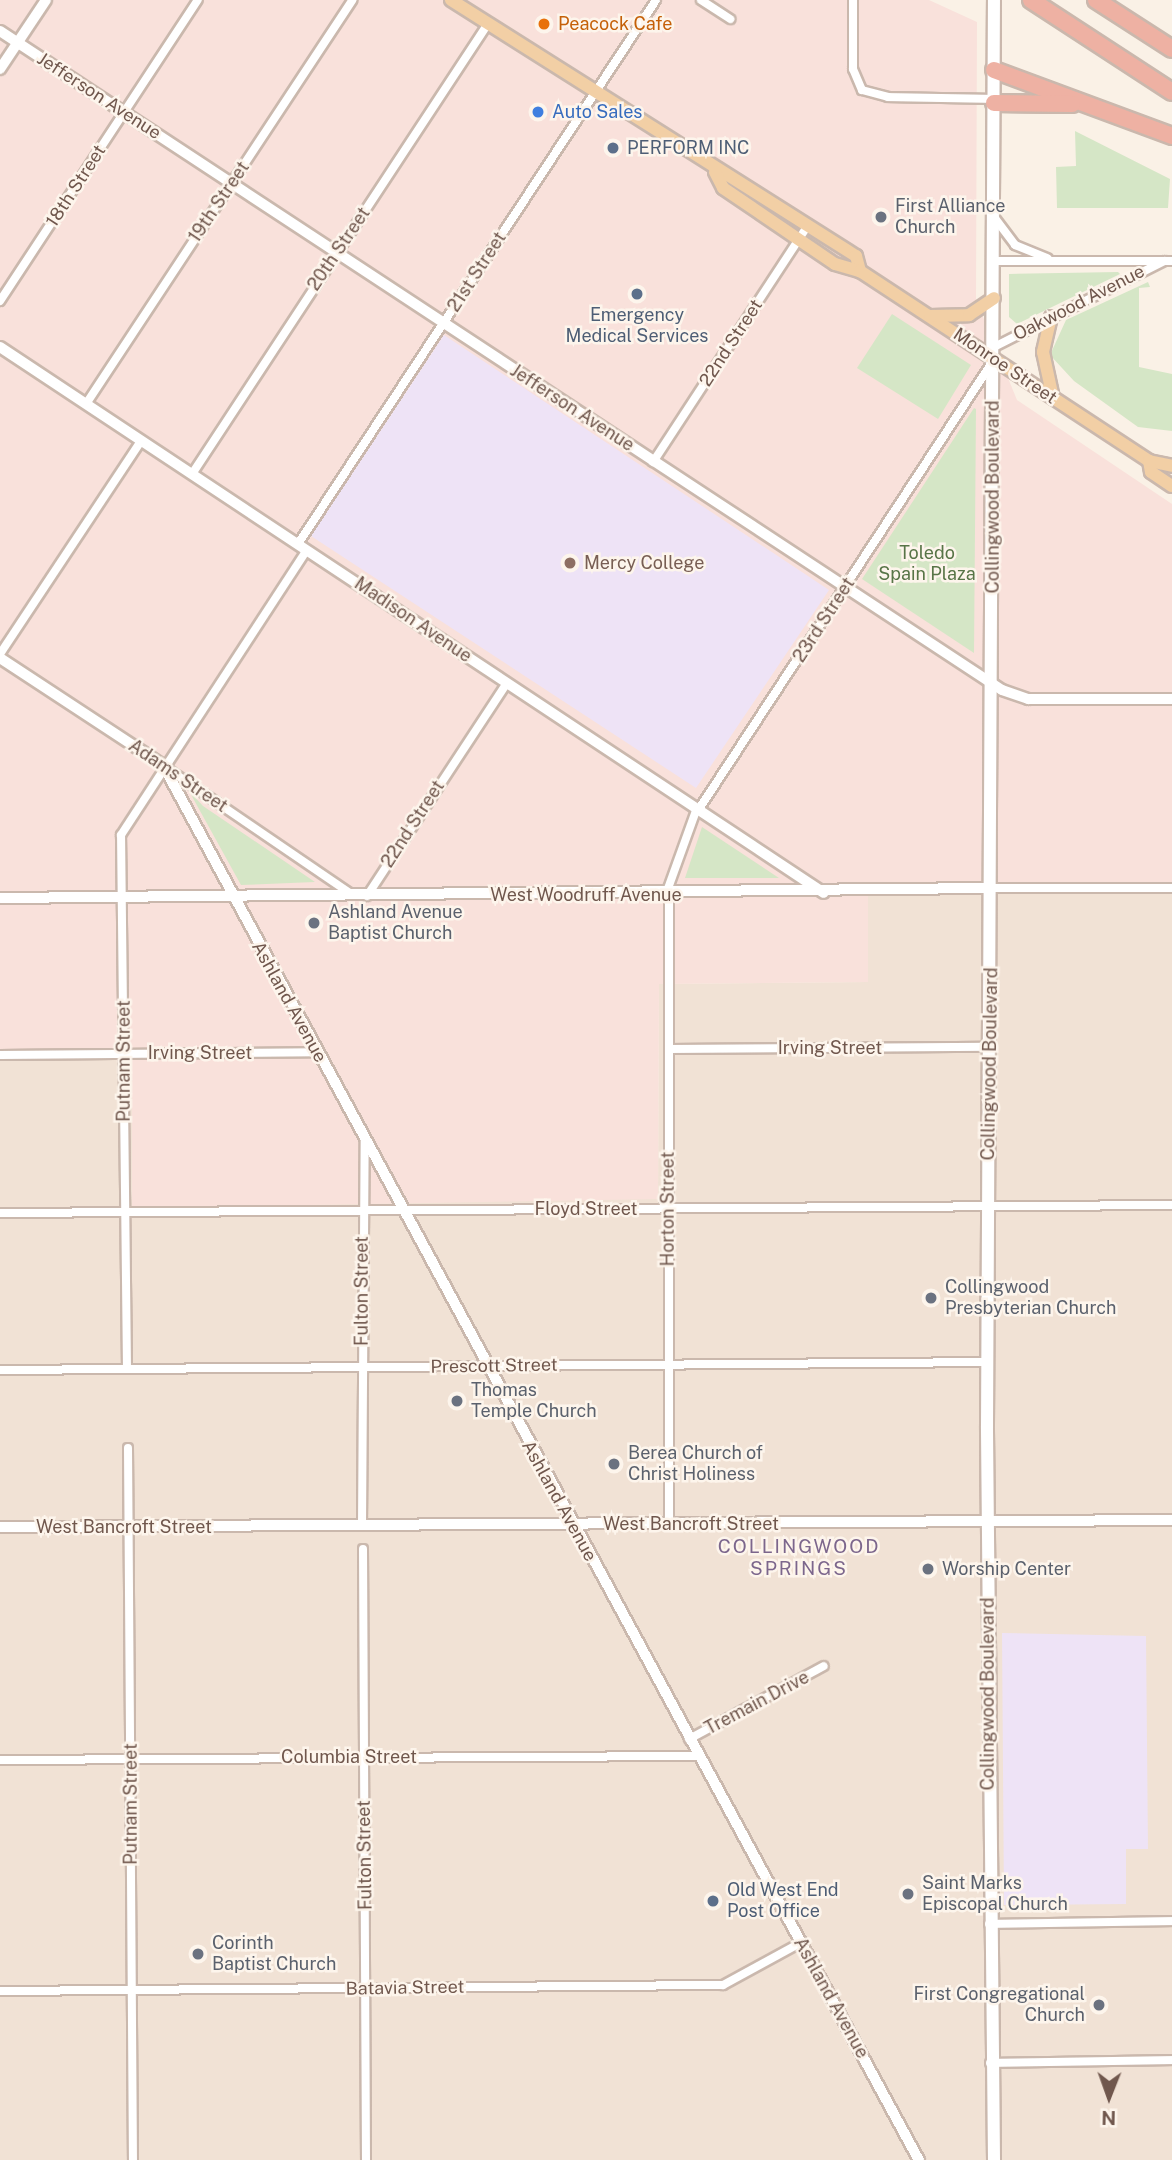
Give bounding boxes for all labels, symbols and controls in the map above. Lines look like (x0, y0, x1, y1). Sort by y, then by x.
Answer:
place label: Peacock Cafe (558, 13, 673, 35)
marker: Peacock Cafe (536, 16, 552, 32)
street label: Jefferson Avenue (33, 48, 165, 144)
place label: Auto Sales (552, 101, 643, 123)
marker: Auto Sales (530, 104, 546, 120)
place label: PERFORM INC (627, 137, 749, 159)
marker: PERFORM INC (605, 140, 621, 156)
street label: 18th Street (42, 141, 110, 231)
street label: 19th Street (184, 157, 254, 247)
place label: First Alliance Church (895, 196, 1006, 238)
street label: 20th Street (303, 203, 375, 295)
marker: First Alliance Church (873, 209, 889, 225)
street label: 21st Street (443, 228, 511, 316)
street label: Oakwood Avenue (1010, 261, 1148, 345)
marker: Emergency Medical Services (629, 286, 645, 302)
street label: 22nd Street (695, 295, 767, 391)
place label: Emergency Medical Services (566, 305, 708, 348)
street label: Monroe Street (949, 323, 1061, 409)
street label: Jefferson Avenue (506, 360, 638, 456)
street label: Collingwood Boulevard (982, 401, 1004, 593)
park label: Toledo Spain Plaza (878, 543, 976, 586)
place label: Mercy College (584, 552, 705, 574)
marker: Mercy College (562, 555, 578, 571)
street label: Madison Avenue (350, 573, 476, 667)
street label: 23rd Street (789, 574, 859, 666)
street label: Adams Street (124, 735, 232, 817)
street label: 22nd Street (377, 776, 449, 872)
street label: West Woodruff Avenue (490, 884, 682, 906)
place label: Ashland Avenue Baptist Church (328, 902, 463, 944)
marker: Ashland Avenue Baptist Church (306, 915, 322, 931)
street label: Ashland Avenue (247, 938, 331, 1066)
street label: Collingwood Boulevard (978, 967, 1002, 1161)
street label: Putnam Street (113, 1000, 135, 1122)
street label: Irving Street (778, 1037, 882, 1059)
street label: Irving Street (148, 1042, 252, 1064)
street label: Horton Street (657, 1152, 679, 1266)
street label: Floyd Street (535, 1198, 637, 1220)
street label: Fulton Street (351, 1236, 373, 1346)
place label: Collingwood Presbyterian Church (945, 1277, 1116, 1320)
marker: Collingwood Presbyterian Church (923, 1290, 939, 1306)
street label: Prescott Street (430, 1354, 558, 1378)
place label: Thomas Temple Church (471, 1380, 597, 1422)
marker: Thomas Temple Church (449, 1393, 465, 1409)
street label: Ashland Avenue (517, 1437, 601, 1565)
place label: Berea Church of Christ Holiness (628, 1443, 763, 1486)
marker: Berea Church of Christ Holiness (606, 1456, 622, 1472)
street label: West Bancroft Street (603, 1513, 779, 1535)
street label: West Bancroft Street (36, 1516, 212, 1538)
district label: COLLINGWOOD SPRINGS (719, 1536, 879, 1580)
place label: Worship Center (942, 1558, 1071, 1580)
marker: Worship Center (920, 1561, 936, 1577)
street label: Collingwood Boulevard (977, 1598, 999, 1790)
street label: Tremain Drive (701, 1666, 813, 1740)
street label: Putnam Street (120, 1743, 142, 1865)
street label: Columbia Street (281, 1746, 417, 1768)
street label: Fulton Street (353, 1800, 377, 1910)
place label: Saint Marks Episcopal Church (922, 1873, 1068, 1916)
place label: Old West End Post Office (727, 1880, 839, 1923)
marker: Saint Marks Episcopal Church (900, 1886, 916, 1902)
marker: Old West End Post Office (705, 1893, 721, 1909)
place label: Corinth Baptist Church (212, 1933, 336, 1976)
street label: Ashland Avenue (789, 1934, 873, 2062)
marker: Corinth Baptist Church (190, 1946, 206, 1962)
street label: Batavia Street (345, 1976, 465, 2000)
place label: First Congregational Church (913, 1984, 1085, 2026)
marker: First Congregational Church (1091, 1997, 1107, 2013)
north arrow (1074, 2062, 1144, 2132)
text: N (1101, 2107, 1116, 2129)

